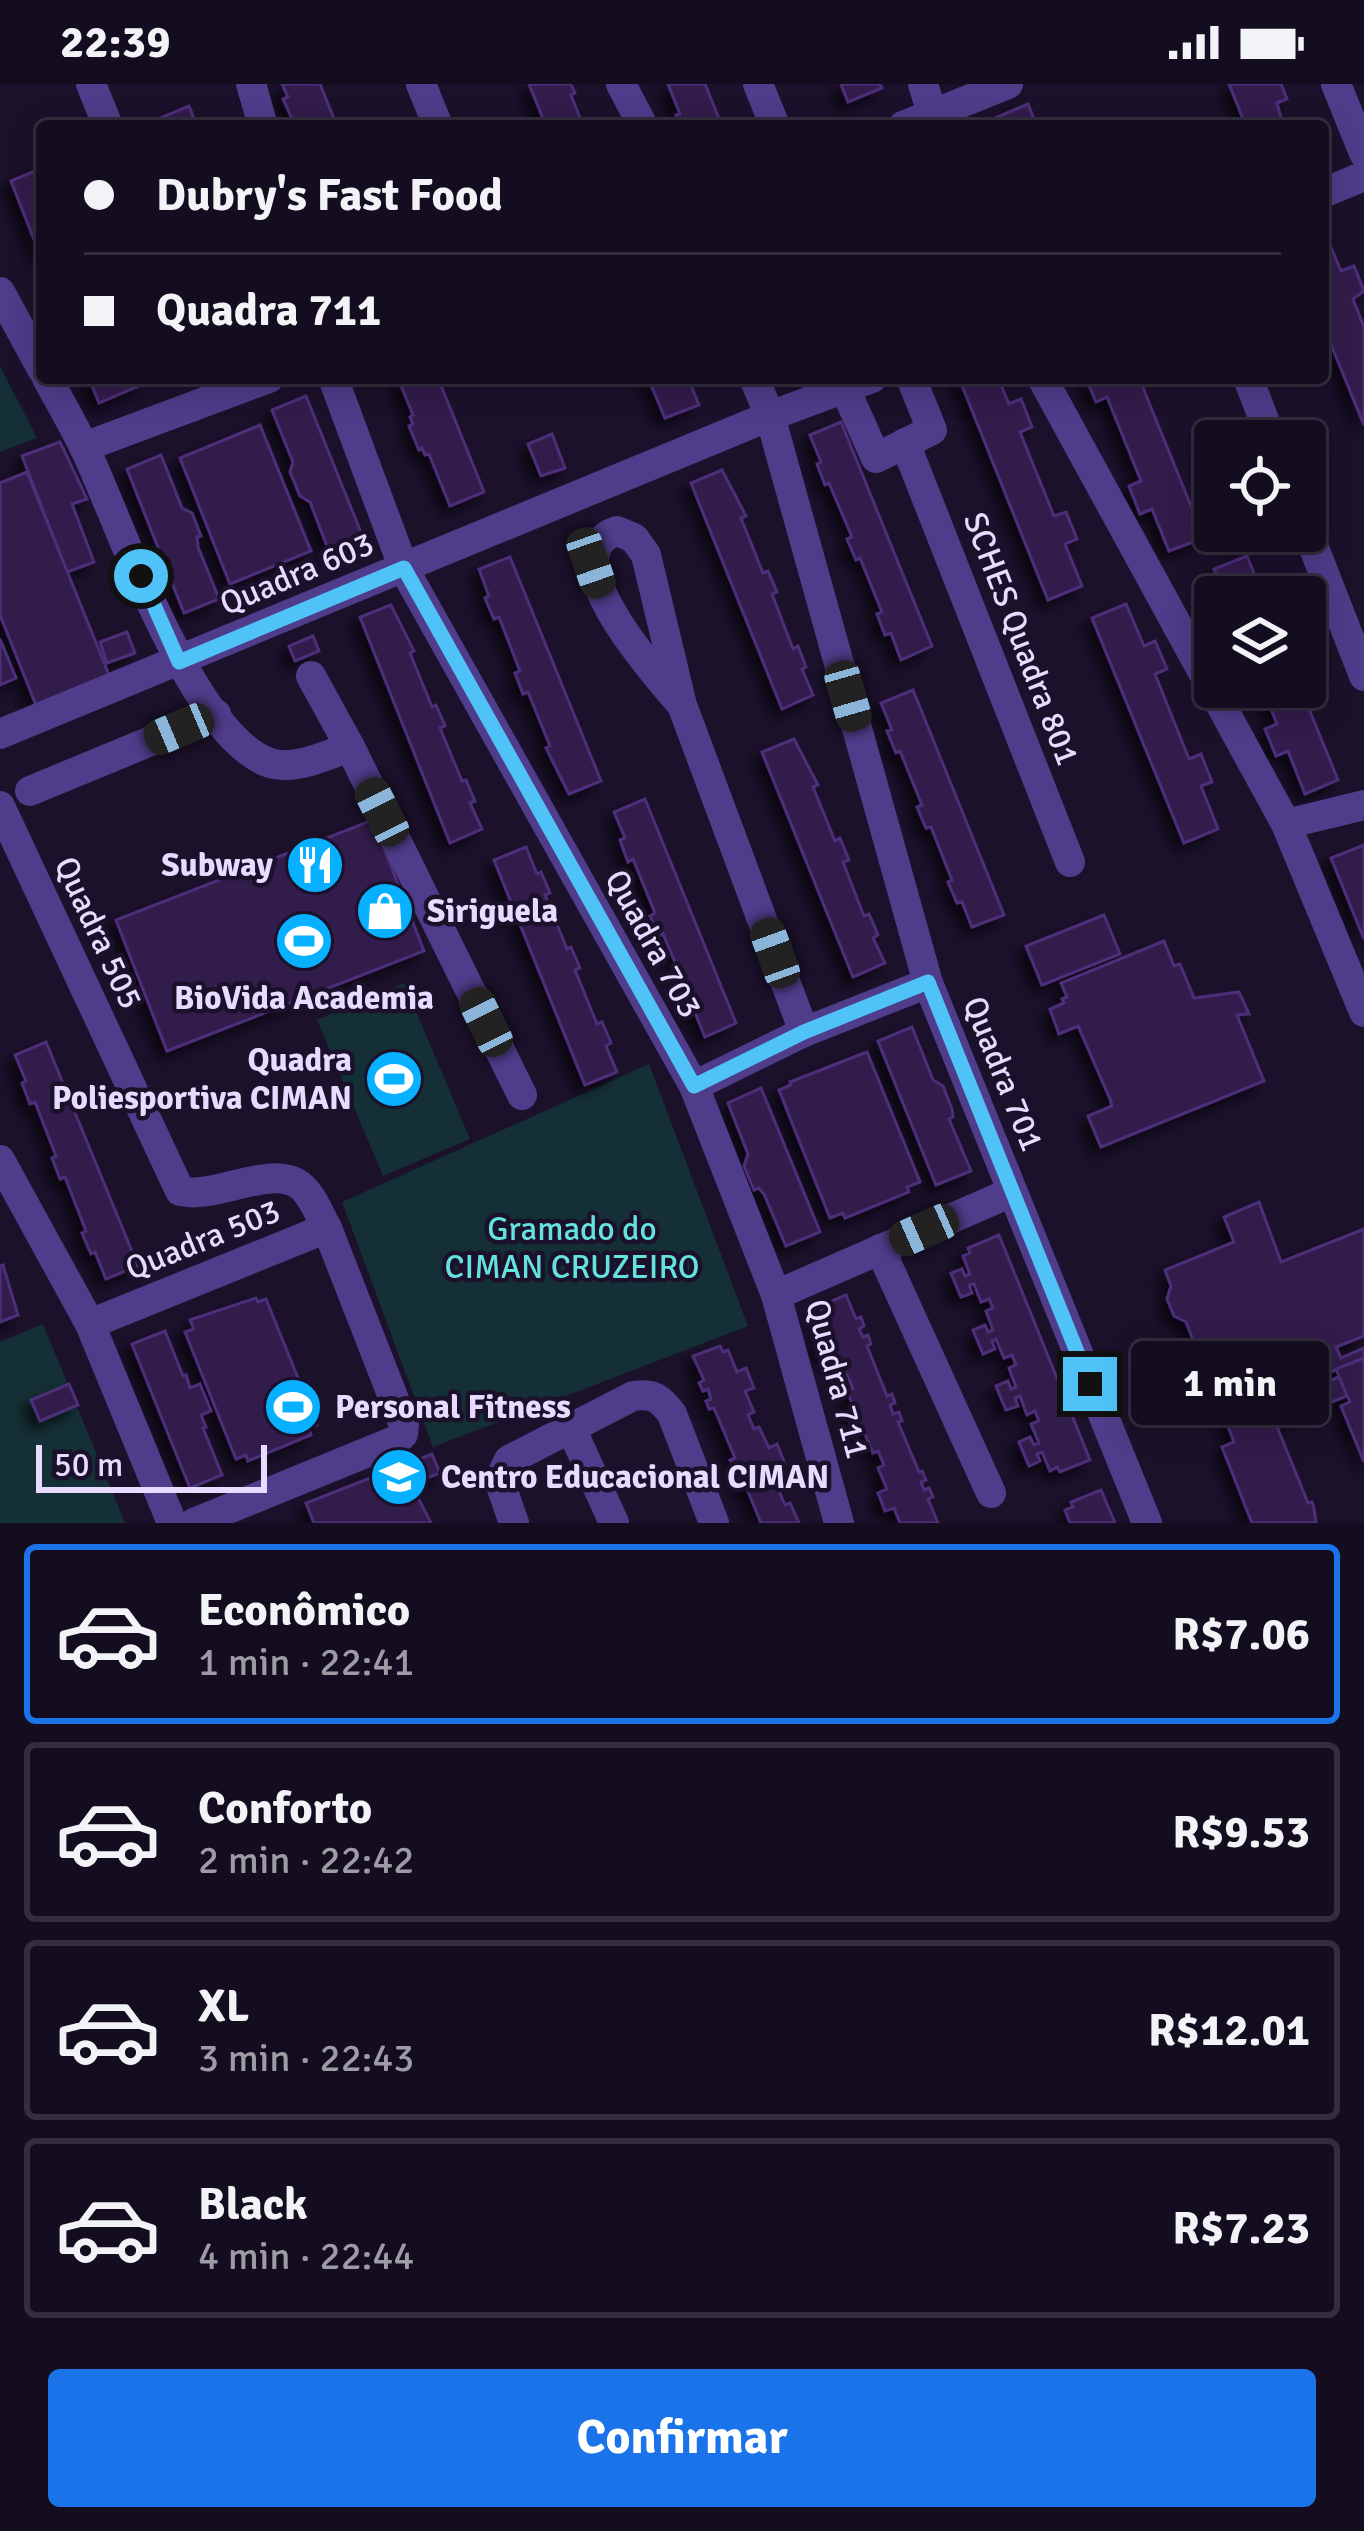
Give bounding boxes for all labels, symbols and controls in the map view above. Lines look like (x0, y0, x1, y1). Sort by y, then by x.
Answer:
text: 22:39 (60, 15, 170, 70)
text: Dubry's Fast Food (156, 168, 503, 223)
text: Quadra 711 (156, 283, 381, 338)
map controls (1194, 420, 1326, 708)
button: locate (1194, 420, 1326, 552)
street label: SCHES Quadra 801 (954, 507, 1088, 771)
street label: Quadra 603 (214, 523, 380, 625)
car (562, 523, 620, 603)
route start (114, 549, 168, 603)
button: layers (1194, 576, 1326, 708)
car (821, 656, 875, 736)
car (139, 698, 219, 760)
car (350, 772, 414, 852)
restaurant icon: Subway (284, 834, 346, 896)
place label: Subway (161, 845, 274, 886)
street label: Quadra 505 (45, 850, 151, 1016)
street label: Quadra 703 (596, 863, 710, 1025)
shop icon: Siriguela (354, 880, 416, 942)
place label: Siriguela (427, 891, 558, 932)
sports icon: BioVida Academia (273, 910, 335, 972)
car (746, 913, 804, 993)
place label: BioVida Academia (174, 978, 434, 1019)
car (454, 982, 518, 1062)
street label: Quadra 701 (953, 991, 1053, 1157)
place label: Quadra Poliesportiva CIMAN (52, 1040, 352, 1119)
sports icon: Quadra Poliesportiva CIMAN (363, 1048, 425, 1110)
street label: Quadra 503 (120, 1190, 286, 1290)
car (884, 1199, 964, 1261)
park label: Gramado do CIMAN CRUZEIRO (445, 1209, 699, 1288)
street label: Quadra 711 (796, 1295, 878, 1463)
callout: 1 min (1132, 1342, 1330, 1426)
route end (1063, 1357, 1117, 1411)
text: 1 min (1183, 1359, 1277, 1407)
sports icon: Personal Fitness (262, 1376, 324, 1438)
place label: Personal Fitness (335, 1387, 571, 1428)
scale bar (36, 1439, 267, 1492)
text: 50 m (54, 1445, 123, 1486)
school or university icon: Centro Educacional CIMAN (368, 1446, 430, 1508)
place label: Centro Educacional CIMAN (441, 1457, 829, 1498)
icon: car (54, 1580, 162, 1688)
text: Econômico (198, 1583, 410, 1638)
text: R$7.06 (1172, 1607, 1310, 1662)
text: 1 min · 22:41 (198, 1638, 414, 1686)
icon: car (54, 1778, 162, 1886)
text: Conforto (198, 1781, 372, 1836)
text: R$9.53 (1172, 1805, 1310, 1860)
text: 2 min · 22:42 (198, 1836, 414, 1884)
icon: car (54, 1976, 162, 2084)
text: XL (198, 1979, 249, 2034)
text: R$12.01 (1148, 2003, 1310, 2058)
text: 3 min · 22:43 (198, 2034, 414, 2082)
icon: car (54, 2174, 162, 2282)
text: Black (198, 2177, 308, 2232)
text: R$7.23 (1172, 2201, 1310, 2256)
text: 4 min · 22:44 (198, 2232, 414, 2280)
button: Confirmar (48, 2369, 1316, 2507)

